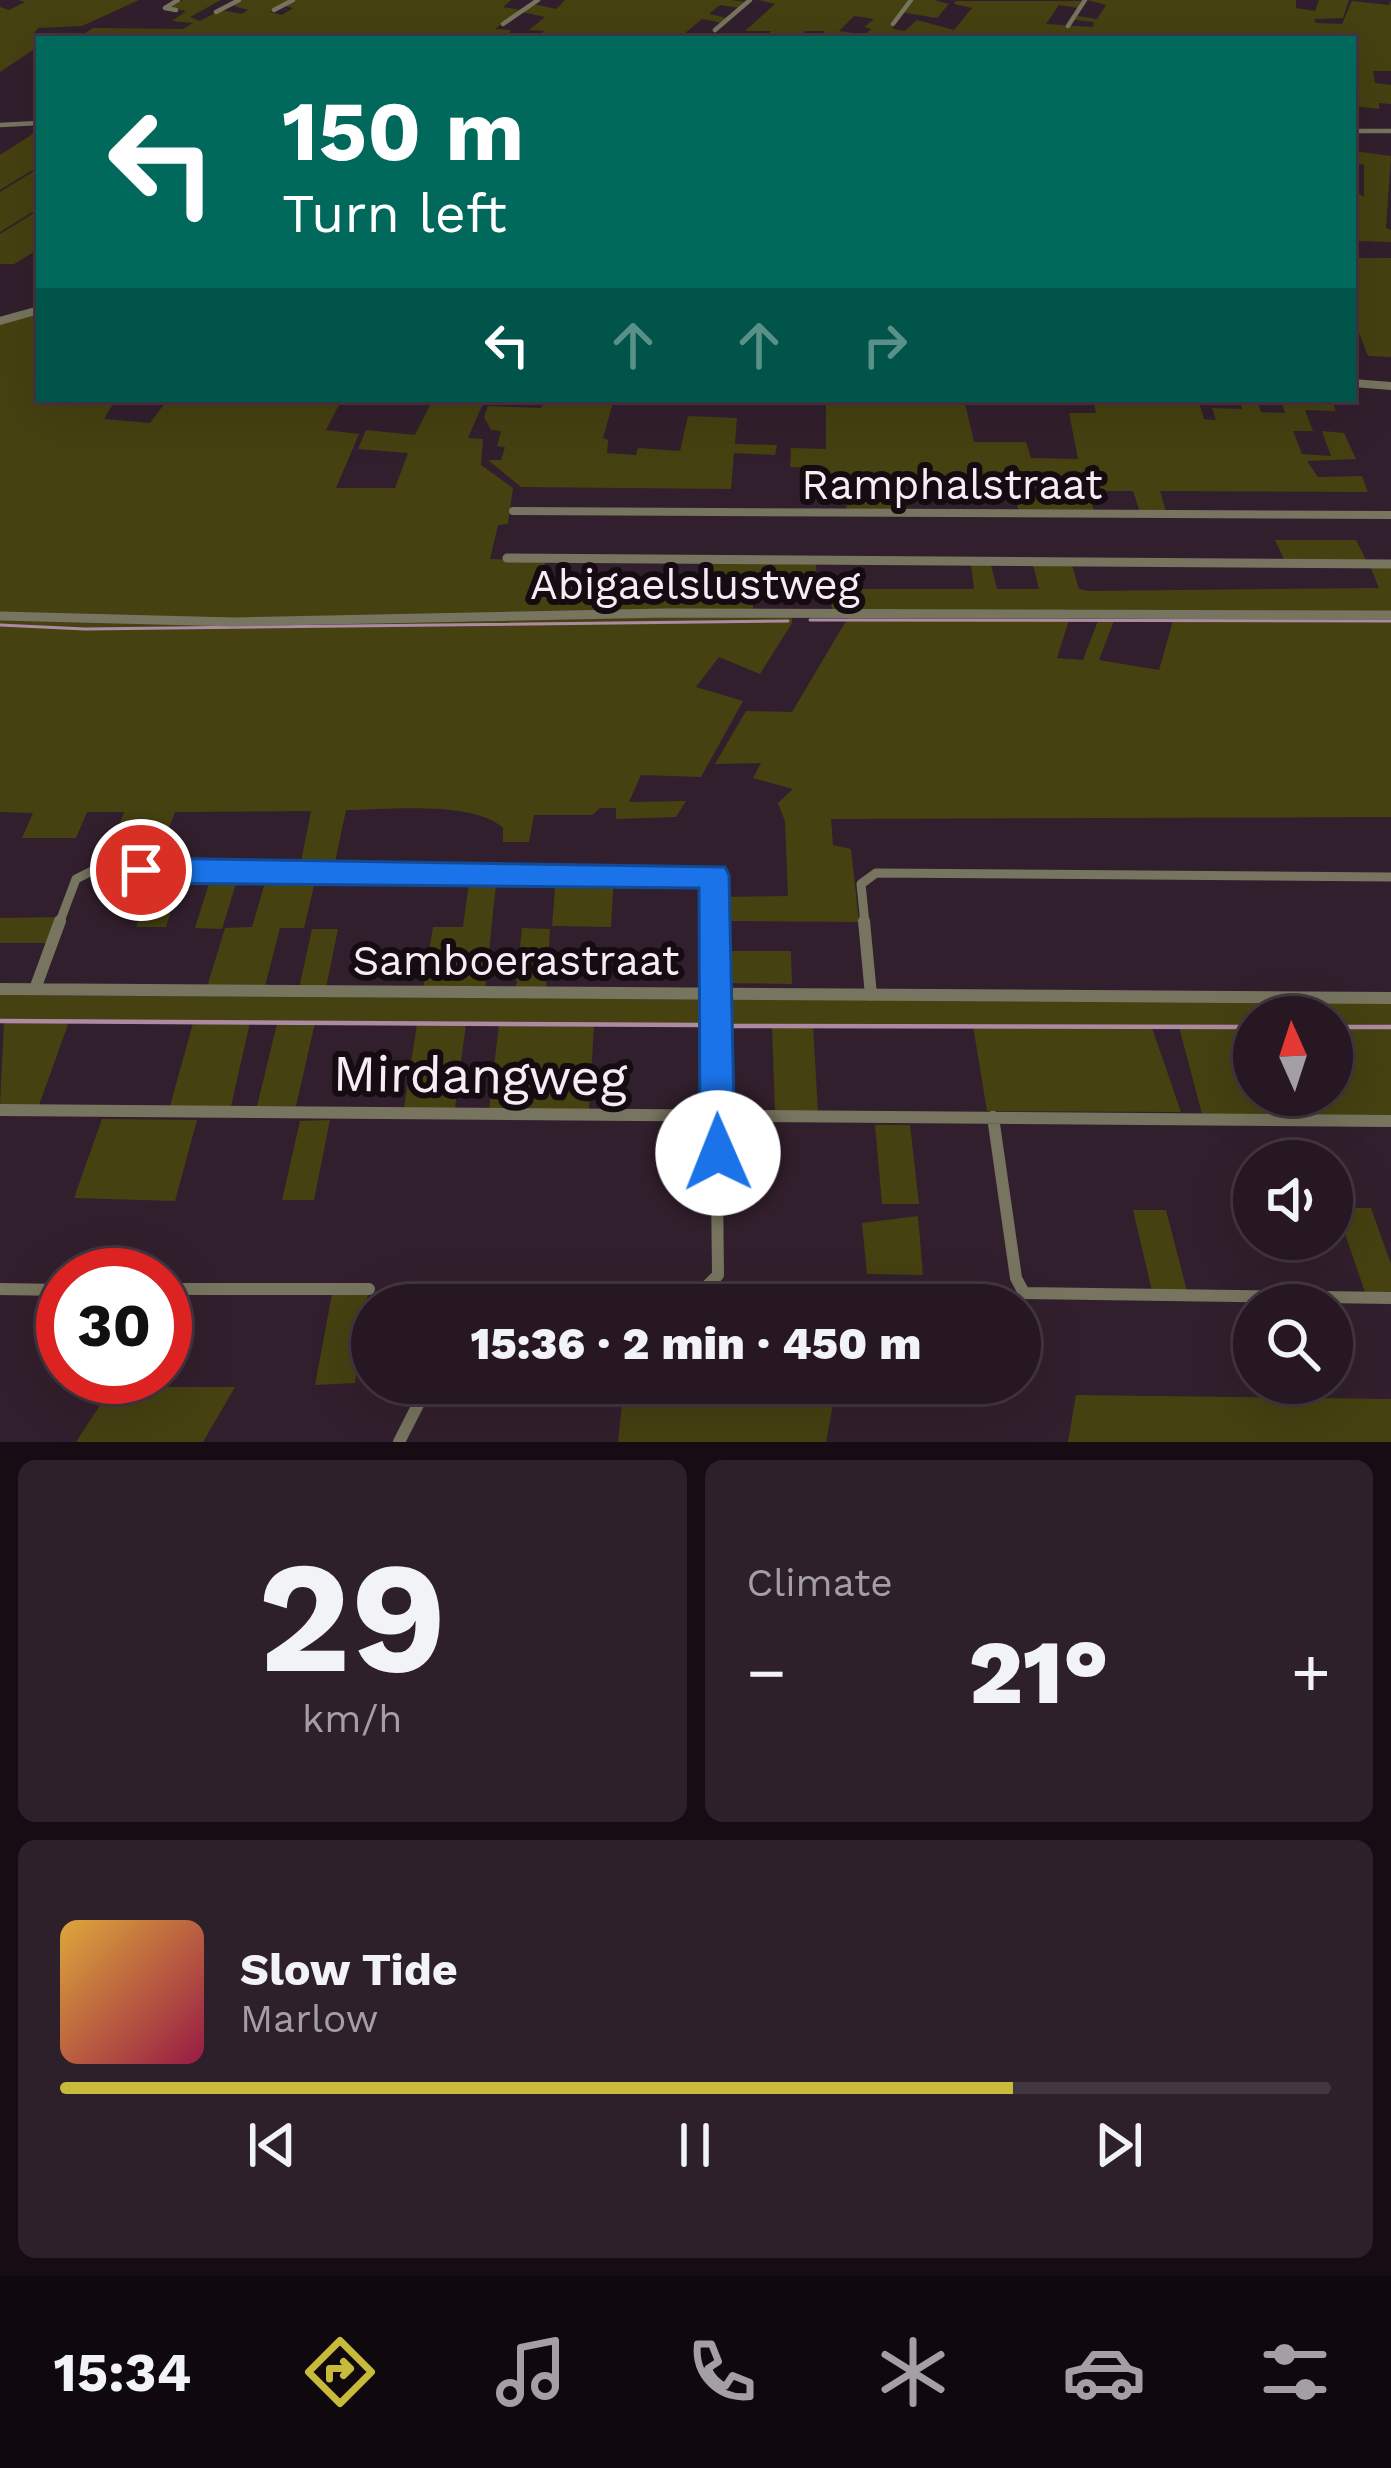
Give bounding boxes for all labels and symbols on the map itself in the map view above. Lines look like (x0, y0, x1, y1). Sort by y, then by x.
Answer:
street label: Ramphalstraat (801, 460, 1103, 509)
street label: Abigaelslustweg (530, 560, 861, 609)
pin (90, 819, 192, 921)
street label: Samboerastraat (353, 936, 679, 985)
north arrow (1233, 996, 1353, 1116)
street label: Mirdangweg (332, 1043, 629, 1108)
position arrow (655, 1090, 781, 1216)
speed limit sign: 30 (36, 1248, 192, 1404)

